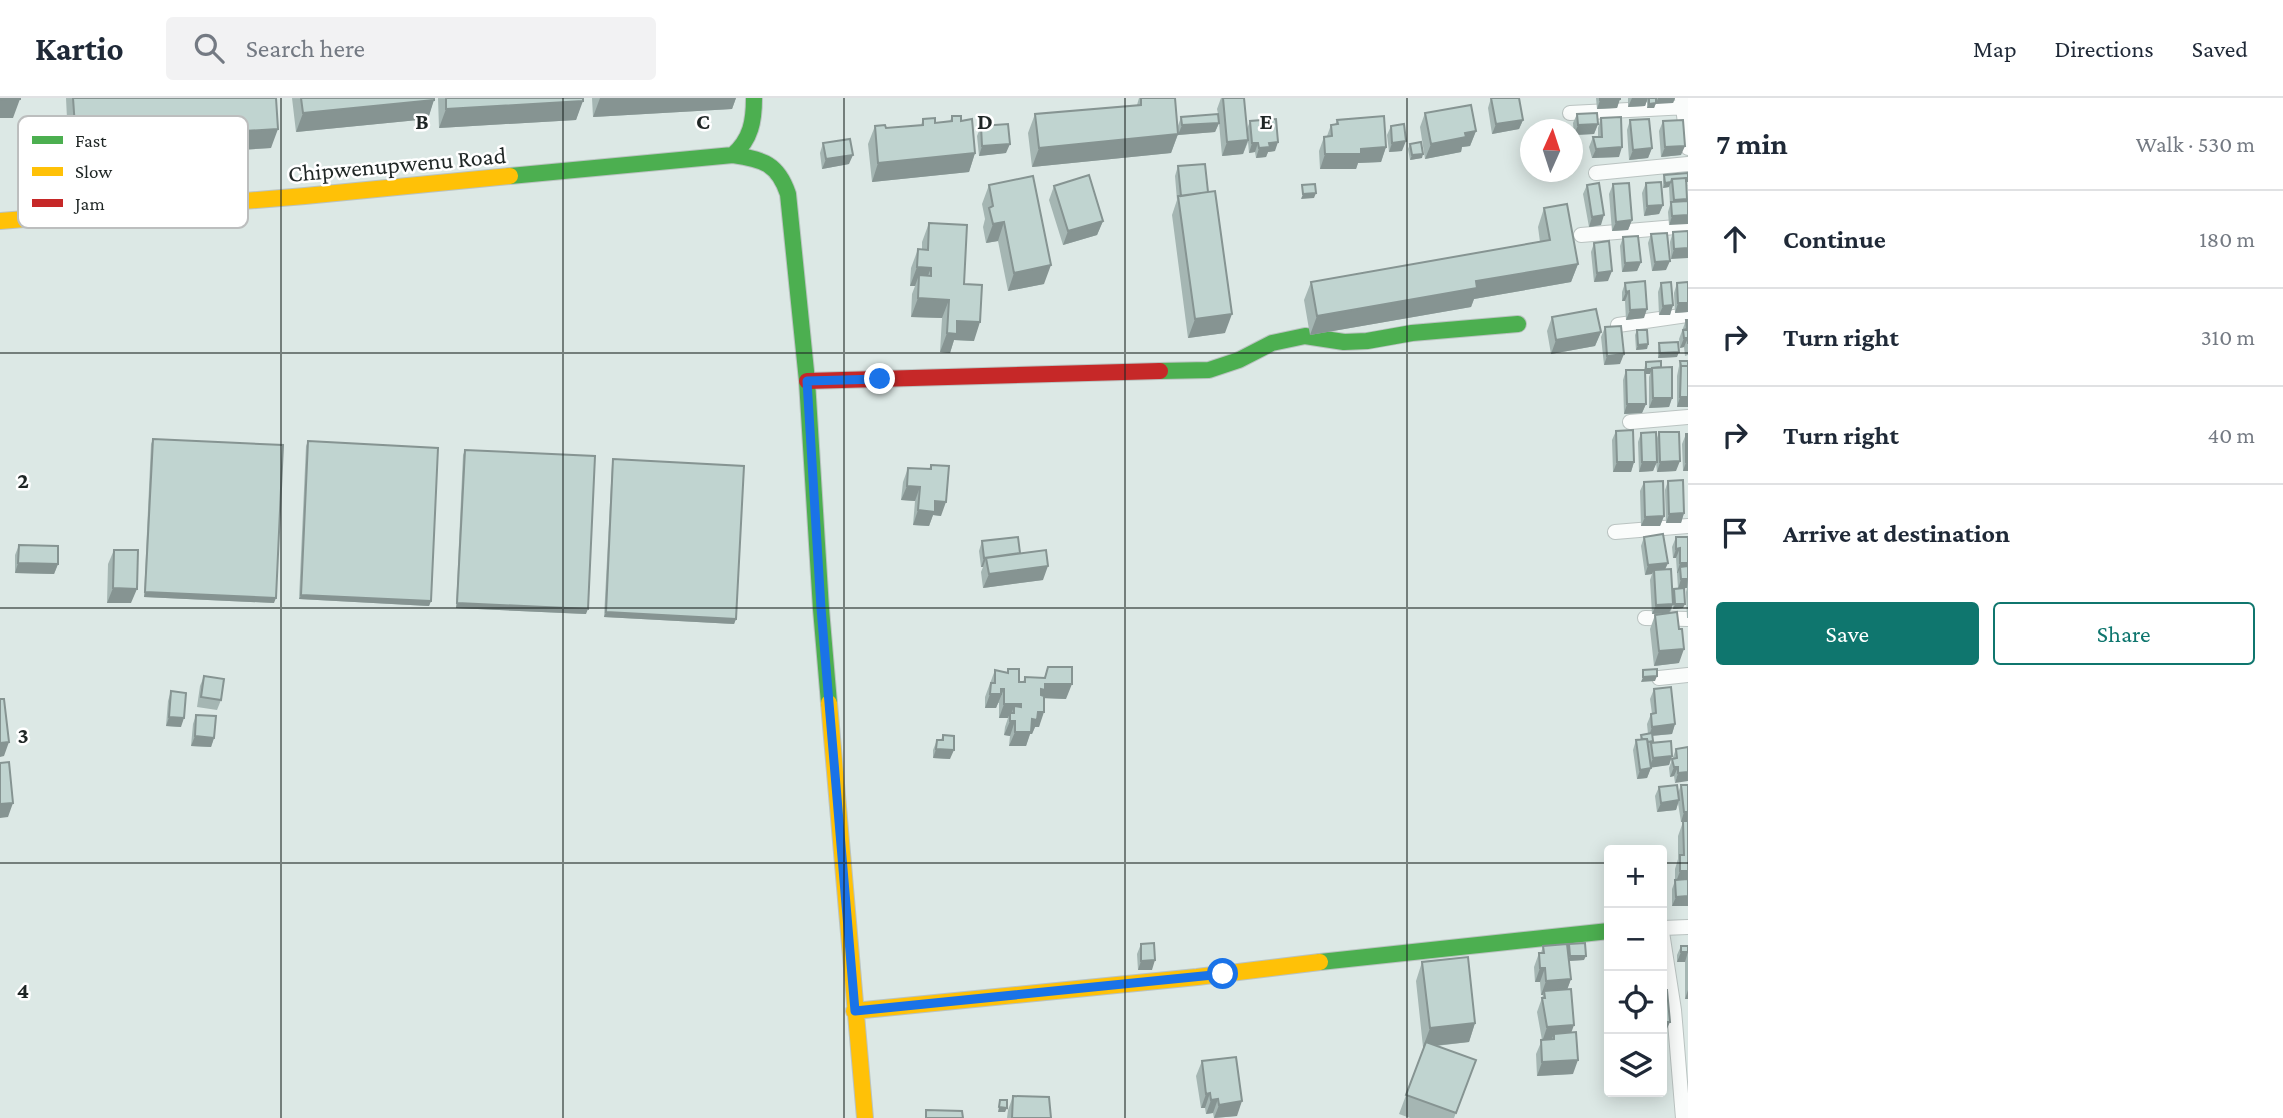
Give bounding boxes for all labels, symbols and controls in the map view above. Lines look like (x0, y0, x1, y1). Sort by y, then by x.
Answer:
search box (166, 17, 656, 80)
icon: search (190, 29, 228, 67)
text: Kartio (35, 30, 124, 67)
text: Search here (246, 34, 365, 63)
text: Map (1973, 35, 2017, 62)
text: Directions (2055, 35, 2154, 62)
text: Saved (2192, 35, 2248, 62)
text: B (415, 108, 429, 134)
text: C (696, 108, 710, 134)
text: D (977, 108, 993, 134)
text: E (1259, 108, 1273, 134)
legend (18, 116, 248, 228)
north arrow (1520, 119, 1583, 182)
text: 7 min (1716, 127, 1788, 160)
text: Fast (75, 130, 107, 151)
text: Walk · 530 m (2136, 131, 2255, 157)
street label: Chipwenupwenu Road (287, 141, 508, 187)
text: Slow (75, 161, 112, 182)
text: Jam (73, 193, 105, 214)
icon: ahead (1716, 220, 1754, 258)
text: Continue (1783, 225, 1886, 254)
text: 180 m (2199, 226, 2255, 252)
icon: right (1716, 318, 1754, 356)
text: Turn right (1783, 323, 1899, 352)
text: 310 m (2201, 324, 2255, 350)
route end (864, 363, 895, 394)
icon: right (1716, 416, 1754, 454)
text: Turn right (1783, 421, 1899, 450)
text: 40 m (2207, 422, 2255, 448)
text: 2 (17, 467, 29, 493)
icon: arrive (1716, 514, 1754, 552)
text: Arrive at destination (1783, 519, 2010, 548)
button: Save (1716, 602, 1979, 665)
button: Share (1993, 602, 2255, 665)
text: 3 (17, 722, 29, 748)
map controls (1604, 845, 1667, 1097)
button: + (1604, 845, 1667, 908)
button: − (1604, 908, 1667, 971)
route start (1207, 958, 1238, 989)
button: locate (1604, 971, 1667, 1034)
text: 4 (17, 977, 29, 1003)
button: layers (1604, 1034, 1667, 1097)

